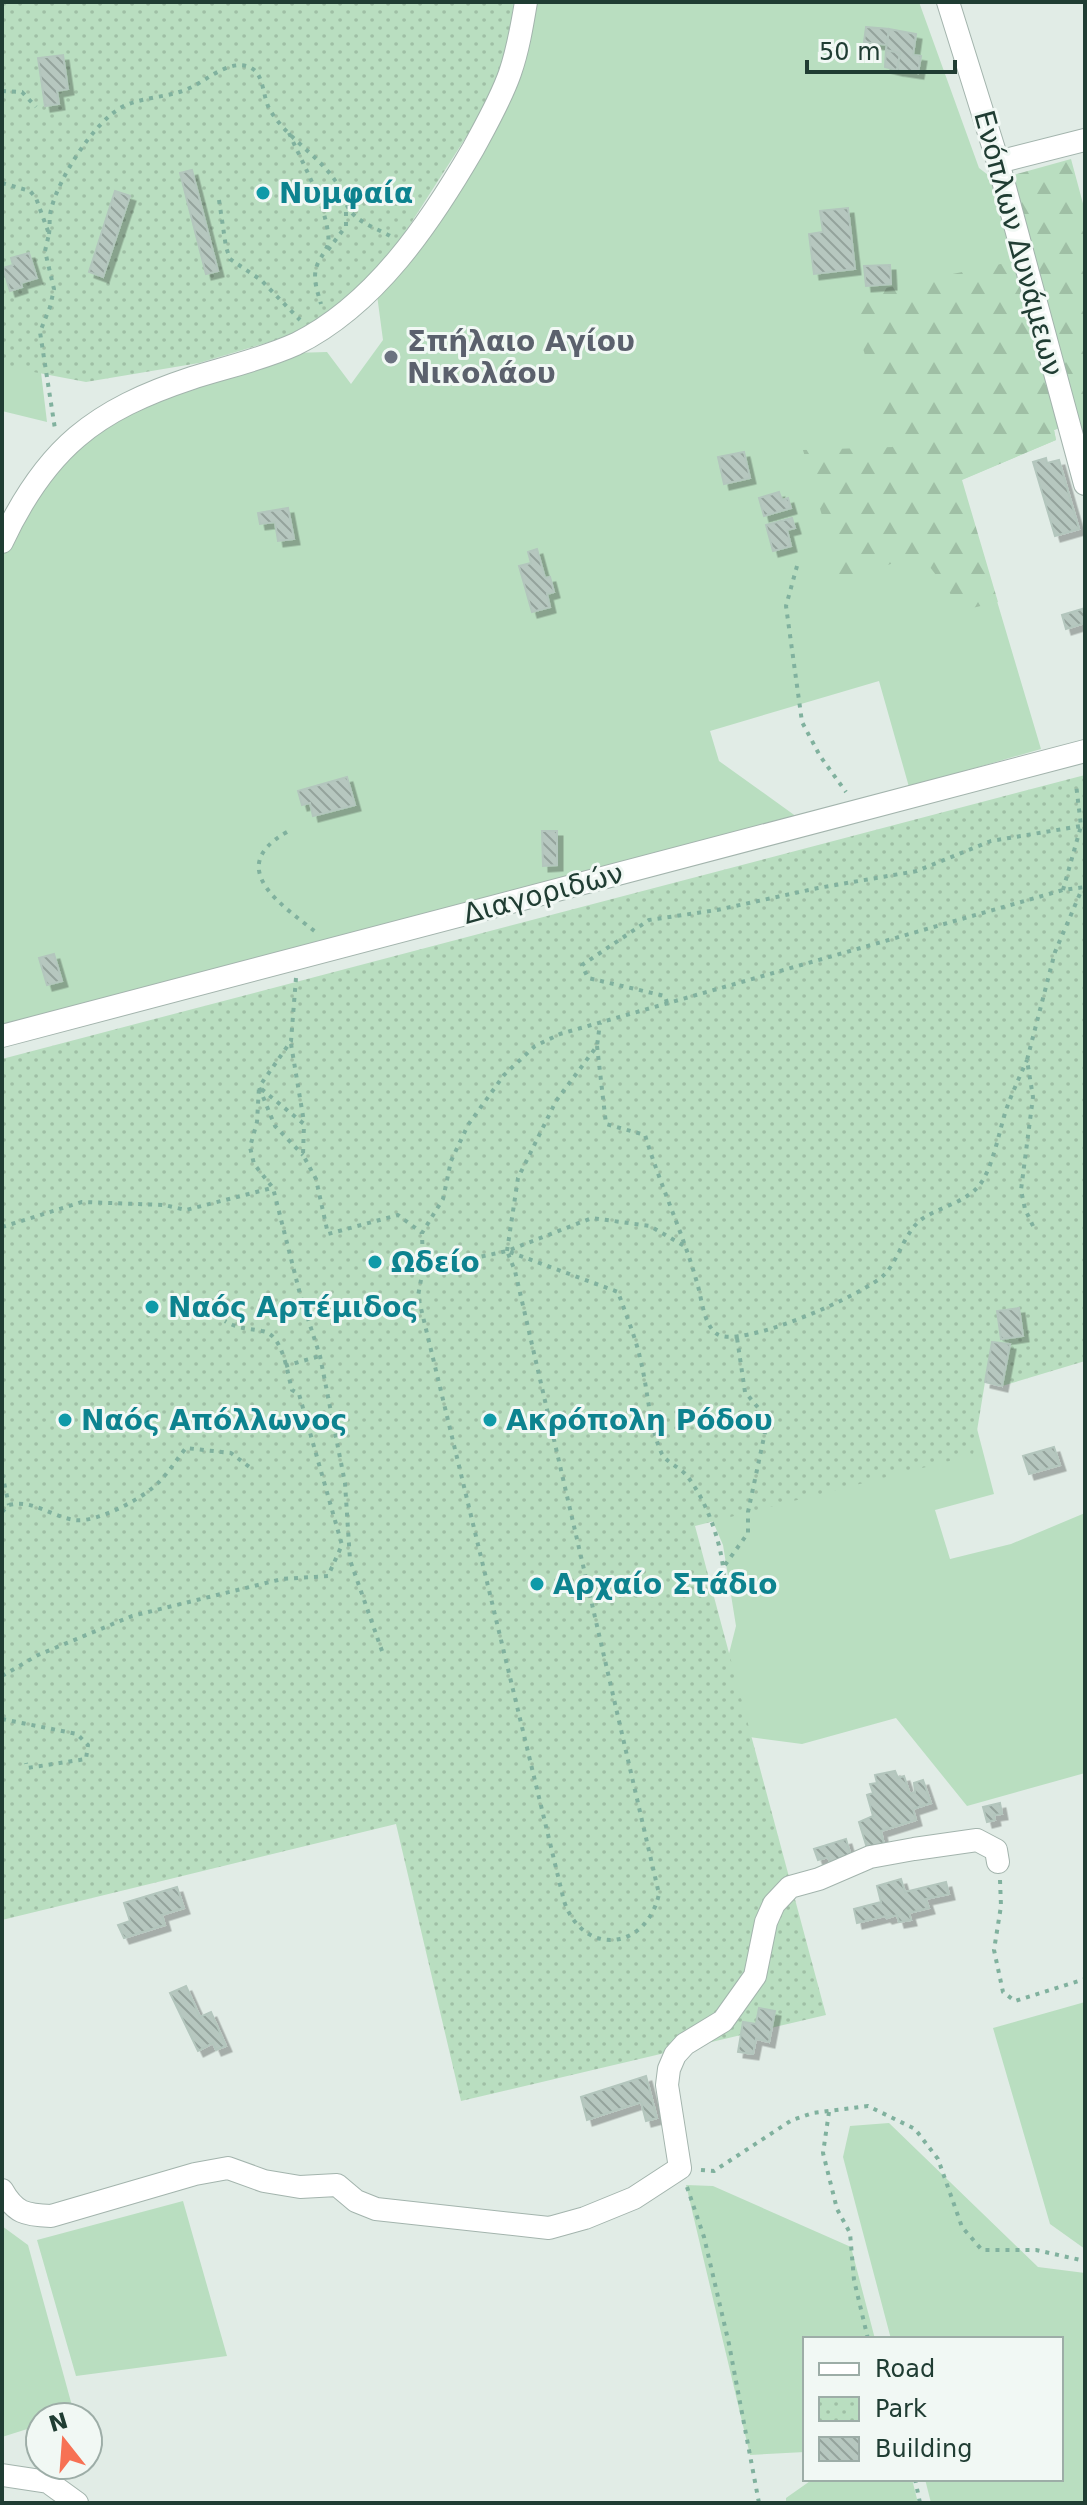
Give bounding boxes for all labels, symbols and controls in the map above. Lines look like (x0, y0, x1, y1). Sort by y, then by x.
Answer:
scale bar (807, 24, 955, 74)
text: 50 m (819, 38, 881, 66)
street label: Ενόπλων Δυνάμεων (967, 107, 1070, 379)
place label: Νυμφαία (279, 177, 413, 210)
marker: Νυμφαία (254, 184, 272, 202)
place label: Σπήλαιο Αγίου Νικολάου (407, 325, 635, 390)
marker: Σπήλαιο Αγίου Νικολάου (382, 348, 400, 366)
street label: Διαγοριδών (460, 856, 627, 931)
place label: Ωδείο (391, 1246, 480, 1279)
marker: Ωδείο (366, 1253, 384, 1271)
place label: Ναός Αρτέμιδος (168, 1291, 418, 1324)
marker: Ναός Αρτέμιδος (143, 1298, 161, 1316)
place label: Ναός Απόλλωνος (81, 1404, 347, 1437)
place label: Ακρόπολη Ρόδου (506, 1404, 773, 1437)
marker: Ναός Απόλλωνος (56, 1411, 74, 1429)
marker: Ακρόπολη Ρόδου (481, 1411, 499, 1429)
place label: Αρχαίο Στάδιο (553, 1568, 778, 1601)
marker: Αρχαίο Στάδιο (528, 1575, 546, 1593)
legend (803, 2337, 1063, 2481)
text: Road (875, 2355, 935, 2383)
text: Park (875, 2395, 927, 2423)
north arrow (24, 2401, 104, 2481)
text: N (46, 2408, 71, 2437)
text: Building (875, 2435, 972, 2463)

